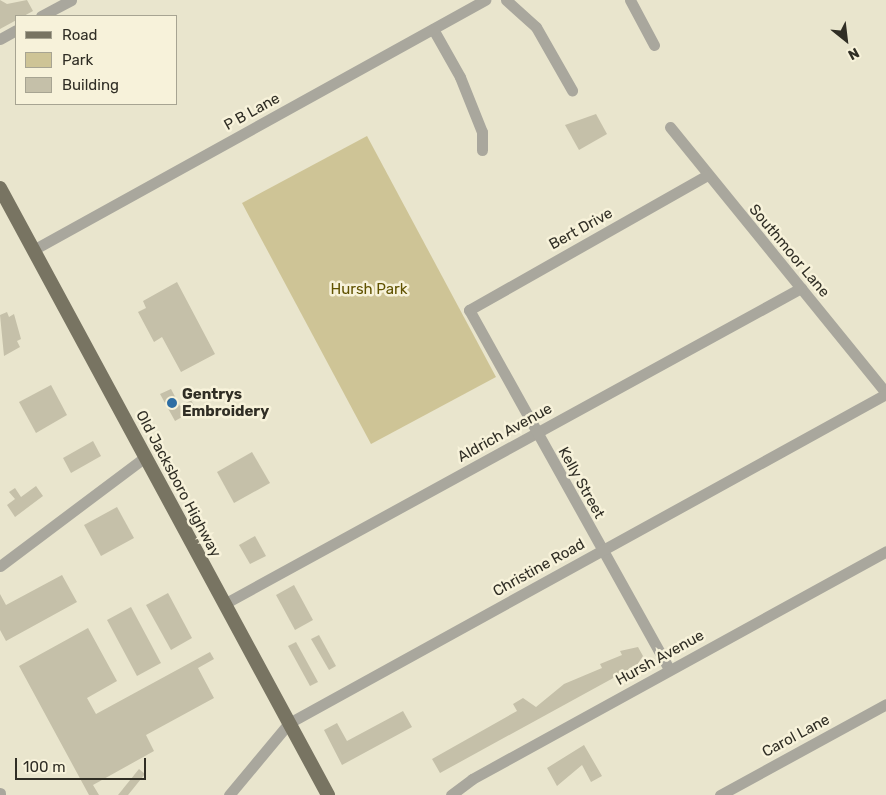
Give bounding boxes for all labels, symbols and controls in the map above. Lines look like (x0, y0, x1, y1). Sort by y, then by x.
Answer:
legend (15, 15, 178, 105)
north arrow (821, 15, 871, 65)
text: Road (62, 26, 98, 44)
text: N (845, 44, 862, 63)
text: Park (62, 51, 93, 69)
text: Building (62, 76, 119, 94)
street label: P B Lane (221, 89, 283, 135)
street label: Southmoor Lane (745, 201, 833, 301)
street label: Bert Drive (546, 204, 616, 254)
park label: Hursh Park (330, 281, 408, 299)
place label: Gentrys Embroidery (182, 385, 269, 420)
marker: Gentrys Embroidery (166, 397, 178, 409)
street label: Aldrich Avenue (454, 400, 556, 466)
street label: Old Jacksboro Highway (132, 408, 224, 560)
street label: Kelly Street (554, 444, 608, 522)
street label: Christine Road (490, 535, 588, 601)
street label: Hursh Avenue (613, 626, 707, 690)
street label: Carol Lane (759, 711, 833, 761)
scale bar (18, 748, 149, 780)
text: 100 m (23, 758, 65, 776)

